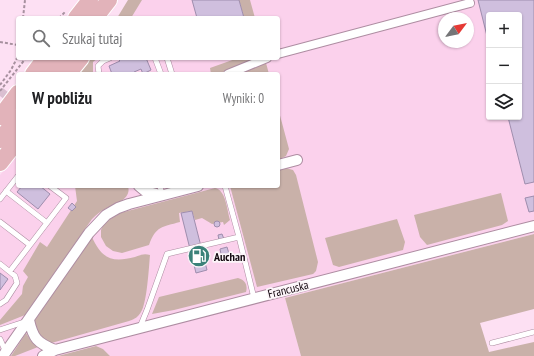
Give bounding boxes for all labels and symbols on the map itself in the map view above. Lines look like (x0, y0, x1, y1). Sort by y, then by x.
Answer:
north arrow (438, 12, 474, 48)
fuel station icon: Auchan (186, 243, 212, 269)
place label: Auchan (213, 249, 245, 264)
street label: Francuska (266, 277, 310, 301)

